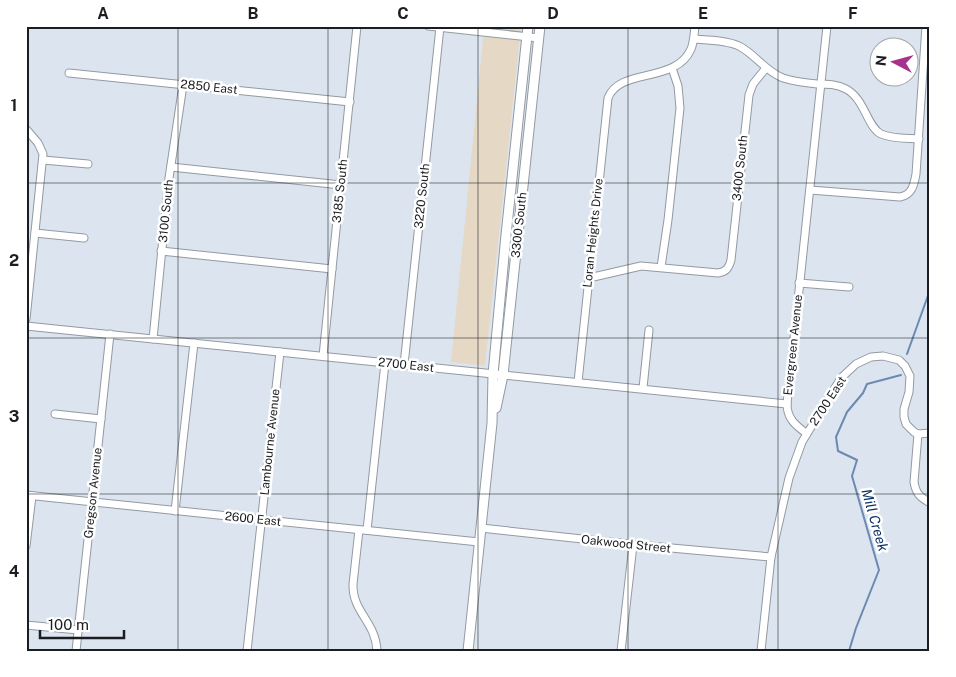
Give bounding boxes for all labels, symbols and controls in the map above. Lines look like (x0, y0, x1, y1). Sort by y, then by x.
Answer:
text: A (97, 4, 109, 23)
text: B (248, 4, 259, 23)
text: C (397, 4, 409, 23)
text: D (547, 4, 559, 23)
text: E (698, 4, 708, 23)
text: F (848, 4, 858, 23)
north arrow (868, 38, 918, 88)
text: N (873, 54, 890, 67)
street label: 2850 East (180, 77, 239, 97)
text: 1 (11, 96, 17, 115)
street label: 3400 South (730, 134, 750, 202)
street label: 3185 South (330, 158, 350, 224)
street label: 3220 South (412, 163, 432, 229)
street label: Loran Heights Drive (580, 178, 606, 288)
street label: 3100 South (156, 179, 176, 243)
street label: 3300 South (509, 191, 529, 258)
text: 2 (9, 251, 19, 270)
street label: Evergreen Avenue (781, 294, 805, 396)
street label: 2700 East (377, 355, 435, 375)
street label: 2700 East (807, 373, 849, 428)
street label: Lambourne Avenue (257, 388, 283, 496)
text: 3 (9, 407, 19, 426)
street label: Gregson Avenue (81, 447, 105, 539)
water label: Mill Creek (858, 487, 892, 554)
street label: 2600 East (224, 509, 282, 529)
street label: Oakwood Street (580, 532, 672, 556)
text: 4 (9, 562, 20, 581)
scale bar (40, 607, 124, 639)
text: 100 m (48, 616, 89, 633)

